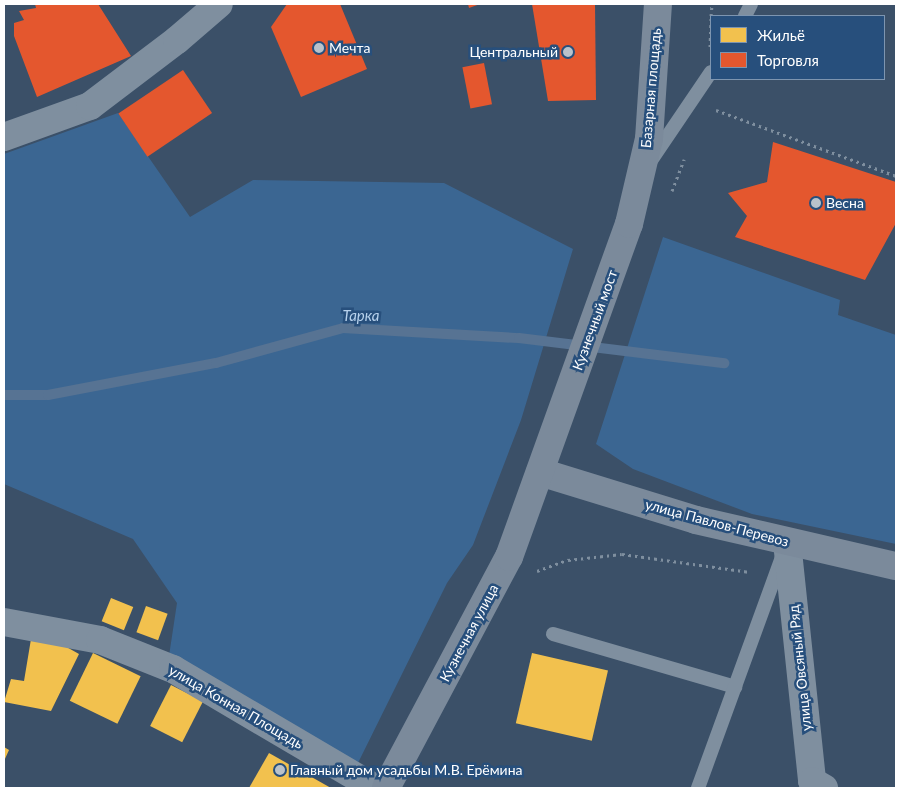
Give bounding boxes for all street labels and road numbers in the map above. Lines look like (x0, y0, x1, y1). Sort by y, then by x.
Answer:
street label: Базарная площадь (637, 27, 665, 149)
street label: Кузнечный мост (569, 267, 621, 373)
street label: улица Павлов-Перевоз (643, 496, 791, 550)
street label: Кузнечная улица (436, 581, 502, 685)
street label: улица Овсяный Ряд (785, 604, 815, 732)
street label: улица Конная Площадь (166, 662, 306, 752)

